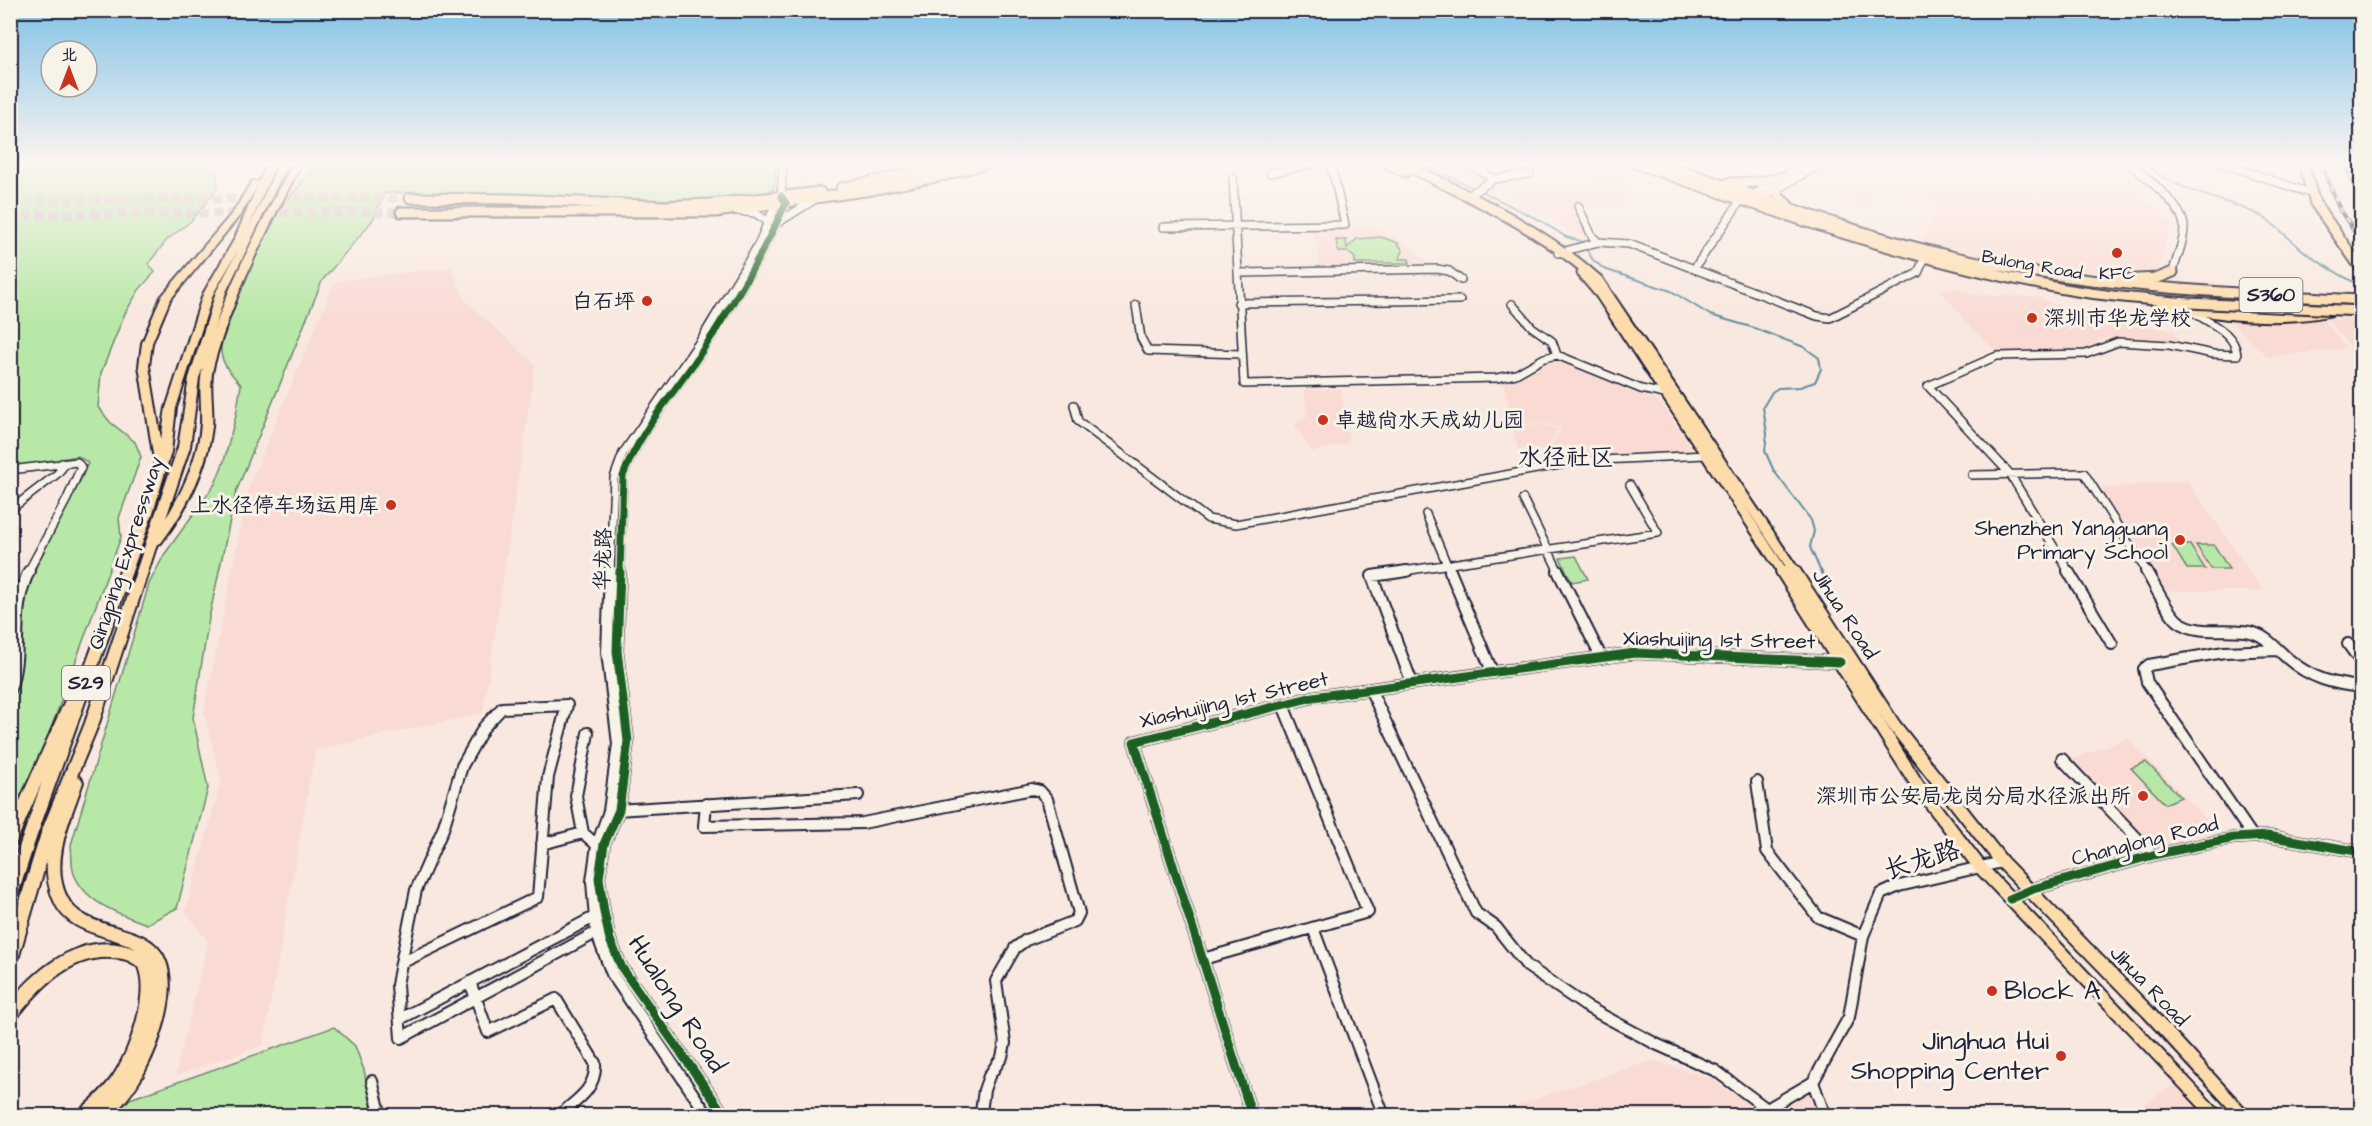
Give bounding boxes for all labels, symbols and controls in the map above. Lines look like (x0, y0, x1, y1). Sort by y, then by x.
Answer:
north arrow (39, 39, 99, 99)
text: 北 (61, 44, 77, 66)
street label: Bulong Road (1980, 244, 2084, 287)
marker: KFC (2110, 246, 2124, 260)
place label: KFC (2099, 261, 2135, 286)
road number: S360 (2240, 278, 2302, 312)
place label: 白石坪 (572, 287, 635, 316)
marker: 白石坪 (640, 294, 654, 308)
place label: 深圳市华龙学校 (2044, 304, 2191, 333)
marker: 深圳市华龙学校 (2025, 311, 2039, 325)
place label: 卓越尚水天成幼儿园 (1335, 406, 1524, 435)
marker: 卓越尚水天成幼儿园 (1316, 413, 1330, 427)
district label: 水径社区 (1518, 441, 1614, 475)
street label: Qingping Expressway (81, 452, 173, 654)
place label: 上水径停车场运用库 (190, 491, 379, 520)
marker: 上水径停车场运用库 (384, 498, 398, 512)
place label: Shenzhen Yangguang Primary School (1974, 514, 2168, 569)
street label: 华龙路 (587, 527, 619, 591)
marker: Shenzhen Yangguang Primary School (2173, 533, 2187, 547)
street label: Jihua Road (1805, 563, 1885, 665)
street label: Xiashuijing 1st Street (1622, 624, 1816, 658)
street label: Xiashuijing 1st Street (1137, 664, 1332, 738)
road number: S29 (62, 666, 110, 700)
place label: 深圳市公安局龙岗分局水径派出所 (1816, 782, 2131, 811)
marker: 深圳市公安局龙岗分局水径派出所 (2136, 789, 2150, 803)
street label: Changlong Road (2069, 809, 2222, 875)
street label: 长龙路 (1879, 831, 1965, 889)
street label: Hualong Road (617, 928, 735, 1081)
street label: Jihua Road (2103, 939, 2195, 1033)
place label: Block A (2004, 973, 2101, 1009)
marker: Block A (1985, 984, 1999, 998)
place label: Jinghua Hui Shopping Center (1851, 1023, 2049, 1091)
marker: Jinghua Hui Shopping Center (2054, 1049, 2068, 1063)

